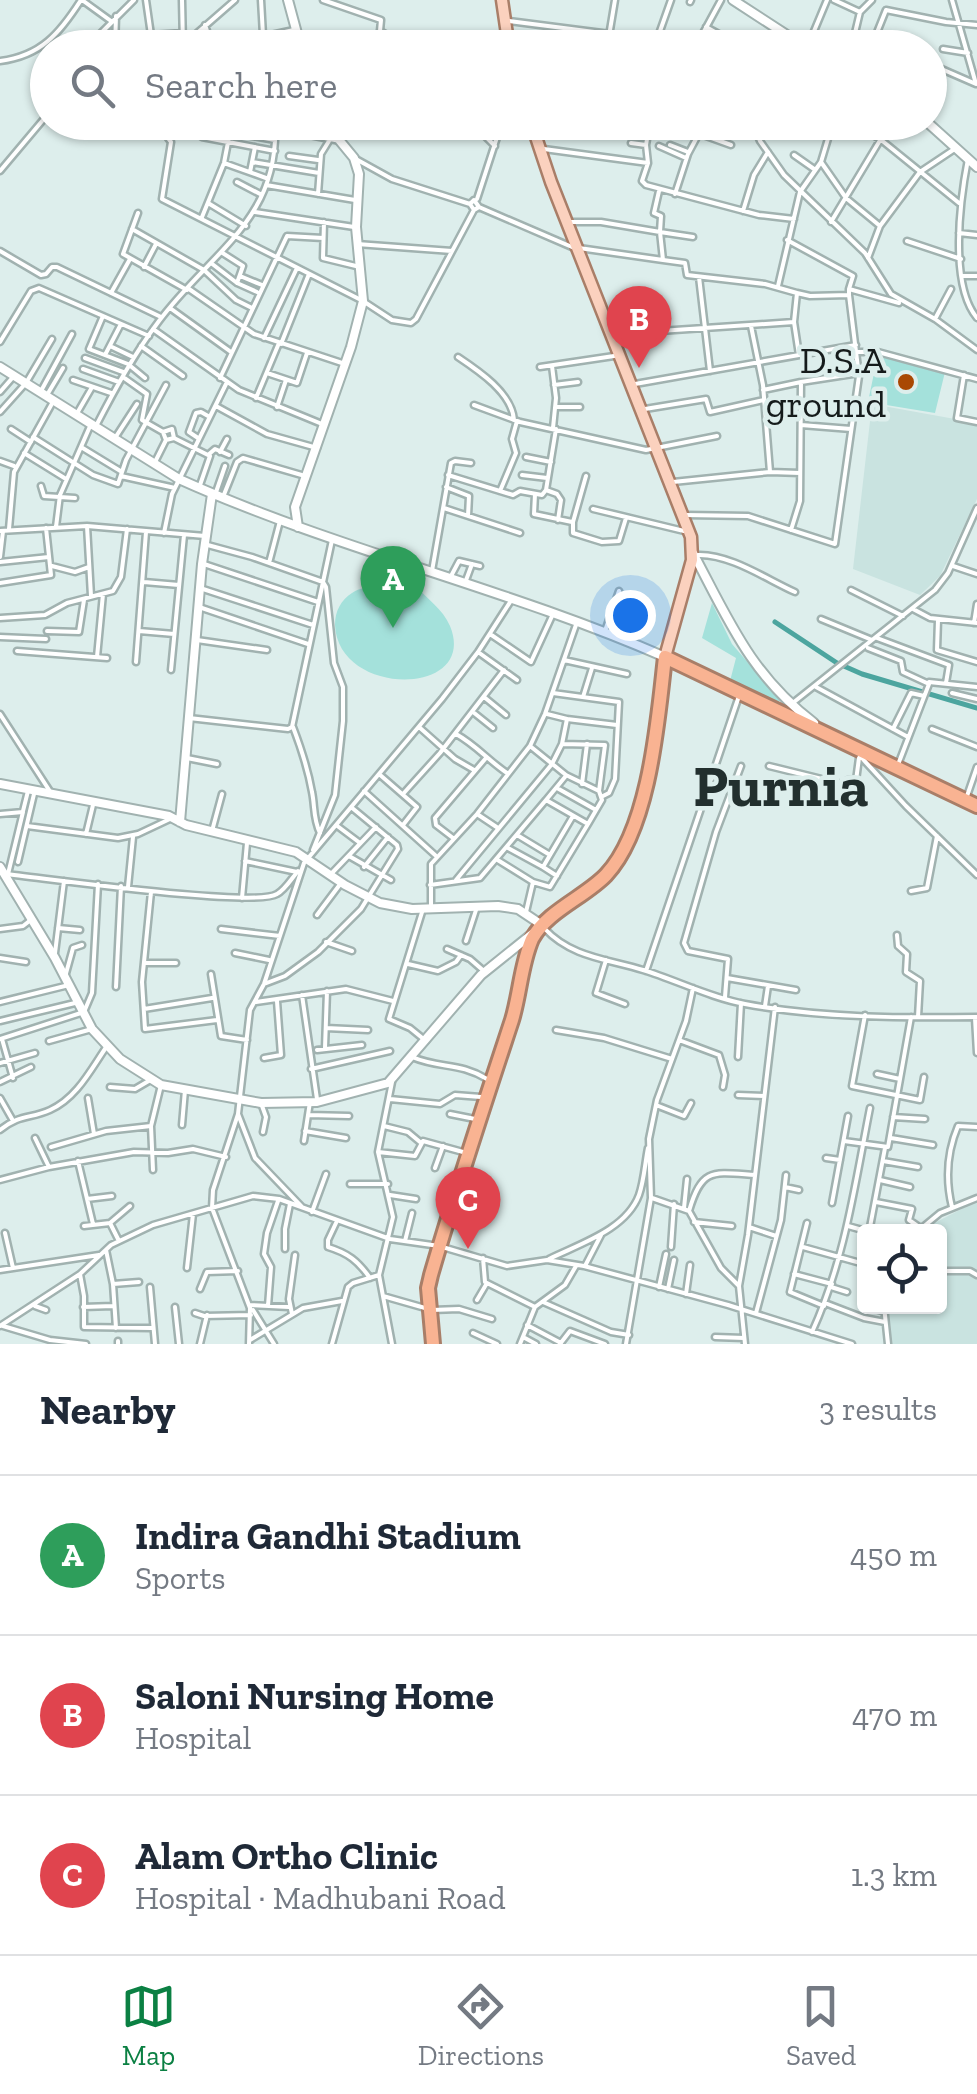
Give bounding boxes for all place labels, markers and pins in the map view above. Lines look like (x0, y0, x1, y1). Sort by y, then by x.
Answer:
pin: B (606, 286, 672, 368)
place label: D.S.A ground (766, 337, 886, 427)
marker: D.S.A ground (895, 371, 917, 393)
pin: A (360, 546, 426, 628)
pin: C (436, 1166, 500, 1249)

